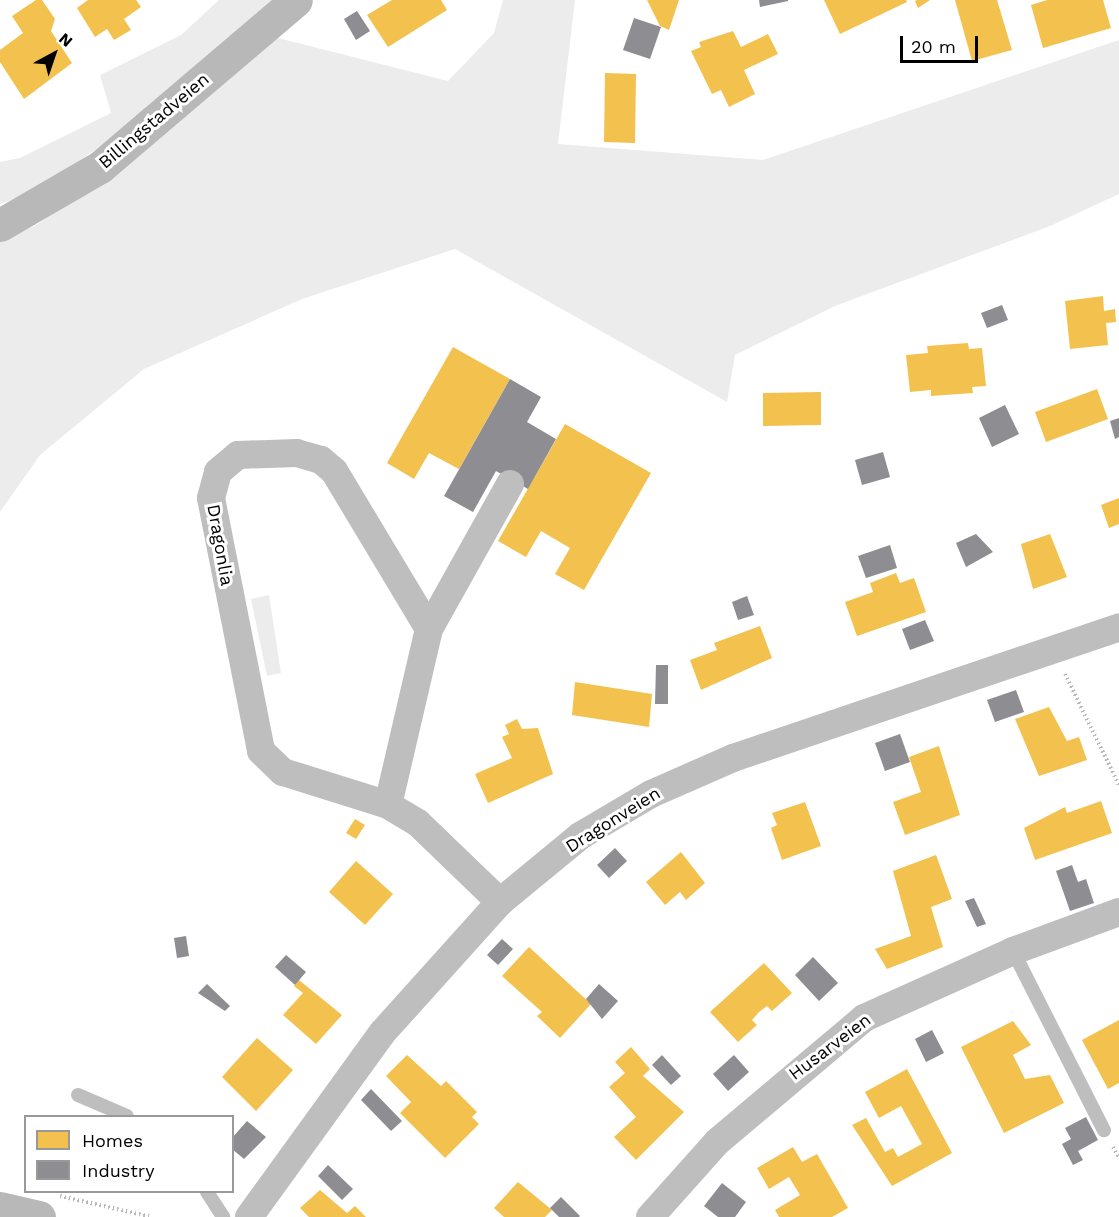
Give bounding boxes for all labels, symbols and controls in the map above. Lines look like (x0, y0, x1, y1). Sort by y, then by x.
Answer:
north arrow (24, 24, 84, 84)
scale bar (903, 24, 981, 62)
text: N (55, 29, 77, 51)
text: 20 m (911, 36, 956, 57)
street label: Billingstadveien (94, 68, 214, 174)
street label: Dragonlia (202, 503, 238, 587)
street label: Dragonveien (562, 782, 664, 858)
street label: Husarveien (785, 1009, 875, 1085)
legend (24, 1115, 234, 1193)
text: Homes (82, 1130, 143, 1151)
text: Industry (82, 1160, 154, 1181)

